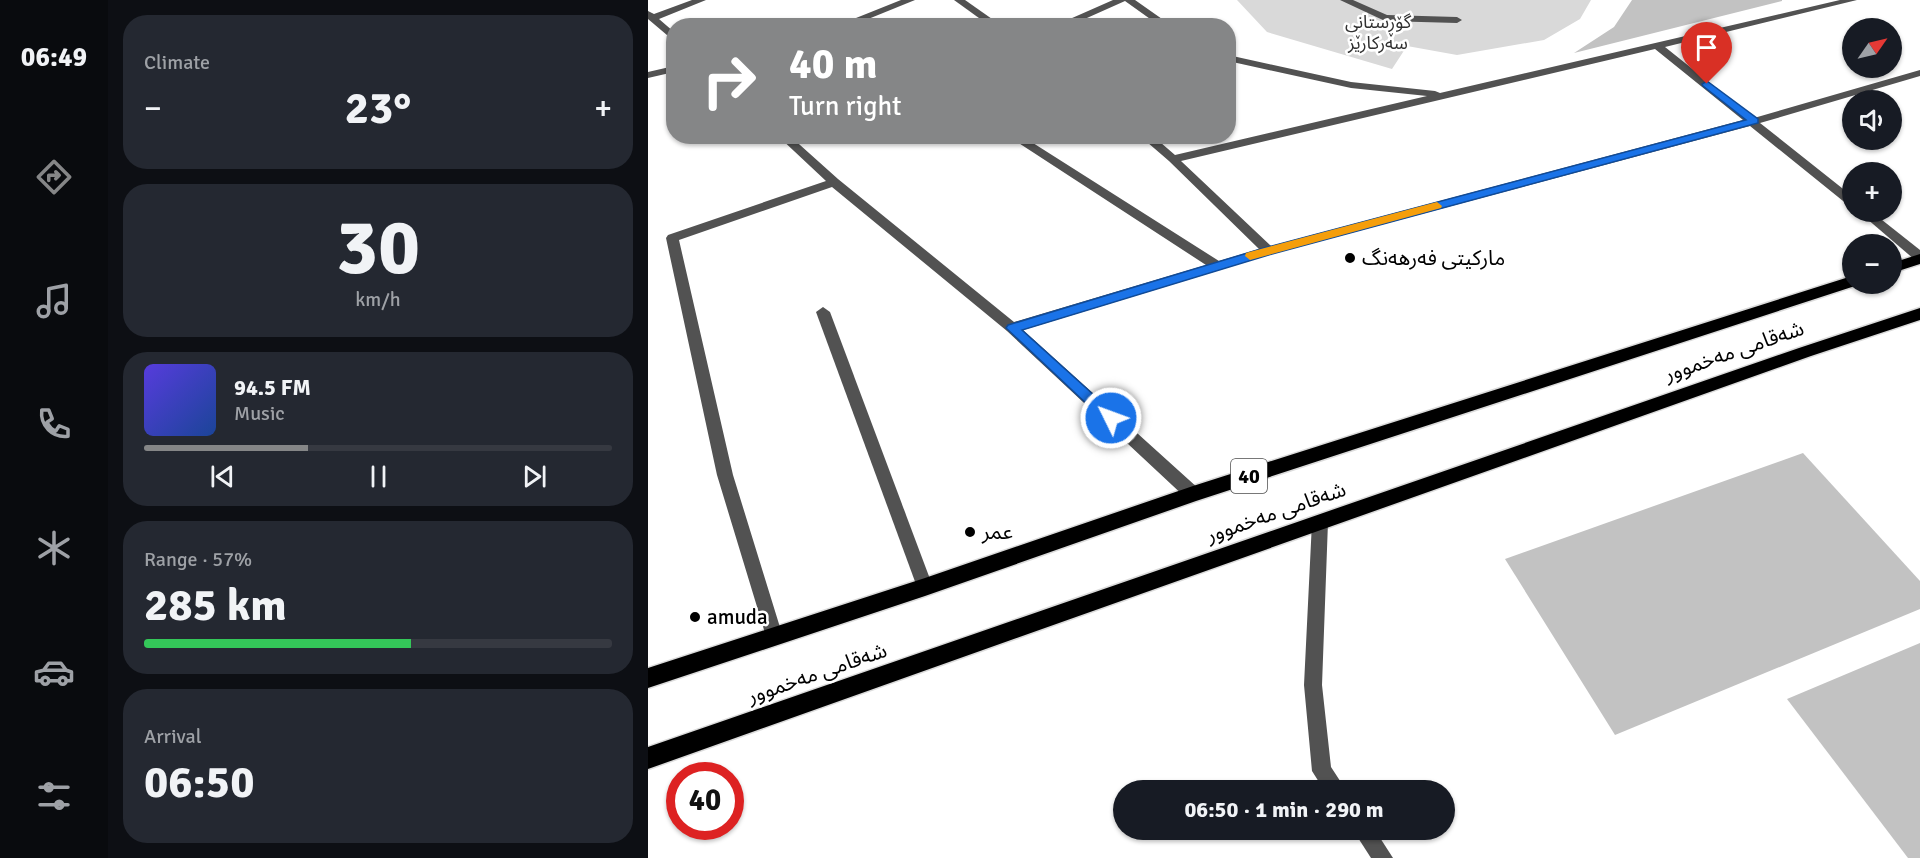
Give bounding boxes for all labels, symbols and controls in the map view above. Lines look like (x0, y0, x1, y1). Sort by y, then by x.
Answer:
park label: گۆڕستانی سەرکارێز (1345, 11, 1412, 54)
north arrow (1842, 18, 1902, 78)
map controls (1842, 18, 1902, 294)
pin (1681, 22, 1732, 84)
icon: arrive (1690, 31, 1723, 64)
text: 40 m (789, 39, 878, 90)
text: 06:49 (21, 41, 87, 74)
icon: right (690, 42, 768, 120)
text: Climate (144, 50, 210, 75)
text: 23° (345, 81, 411, 136)
text: − (144, 88, 162, 129)
text: + (594, 88, 612, 129)
text: Turn right (789, 90, 902, 123)
button: sound (1842, 90, 1902, 150)
icon: directions (33, 156, 75, 198)
button: + (1842, 162, 1902, 222)
text: 30 (336, 200, 420, 296)
button: − (1842, 234, 1902, 294)
place label: مارکیتی فەرهەنگ (1362, 245, 1505, 271)
marker: مارکیتی فەرهەنگ (1343, 251, 1357, 265)
icon: music (33, 280, 75, 322)
text: km/h (355, 287, 401, 312)
street label: شەقامی مەخموور (1660, 315, 1807, 387)
text: 94.5 FM (234, 374, 311, 401)
position arrow (1079, 386, 1143, 450)
text: Music (234, 401, 285, 426)
icon: phone (33, 403, 75, 445)
road number: 40 (1231, 459, 1267, 493)
icon: previous (206, 460, 239, 493)
icon: pause (362, 460, 395, 493)
icon: next (518, 460, 551, 493)
street label: شەقامی مەخموور (1202, 476, 1349, 548)
place label: عمر (981, 519, 1013, 545)
marker: عمر (963, 525, 977, 539)
icon: climate (33, 527, 75, 569)
text: Range · 57% (144, 547, 252, 572)
text: 285 km (144, 578, 287, 633)
place label: amuda (707, 604, 768, 630)
marker: amuda (688, 610, 702, 624)
street label: شەقامی مەخموور (743, 637, 890, 709)
icon: car (33, 651, 75, 693)
text: Arrival (144, 724, 202, 749)
text: 06:50 (144, 755, 254, 810)
speed limit sign: 40 (666, 762, 744, 840)
icon: filters (33, 775, 75, 817)
text: 06:50 · 1 min · 290 m (1184, 796, 1384, 823)

